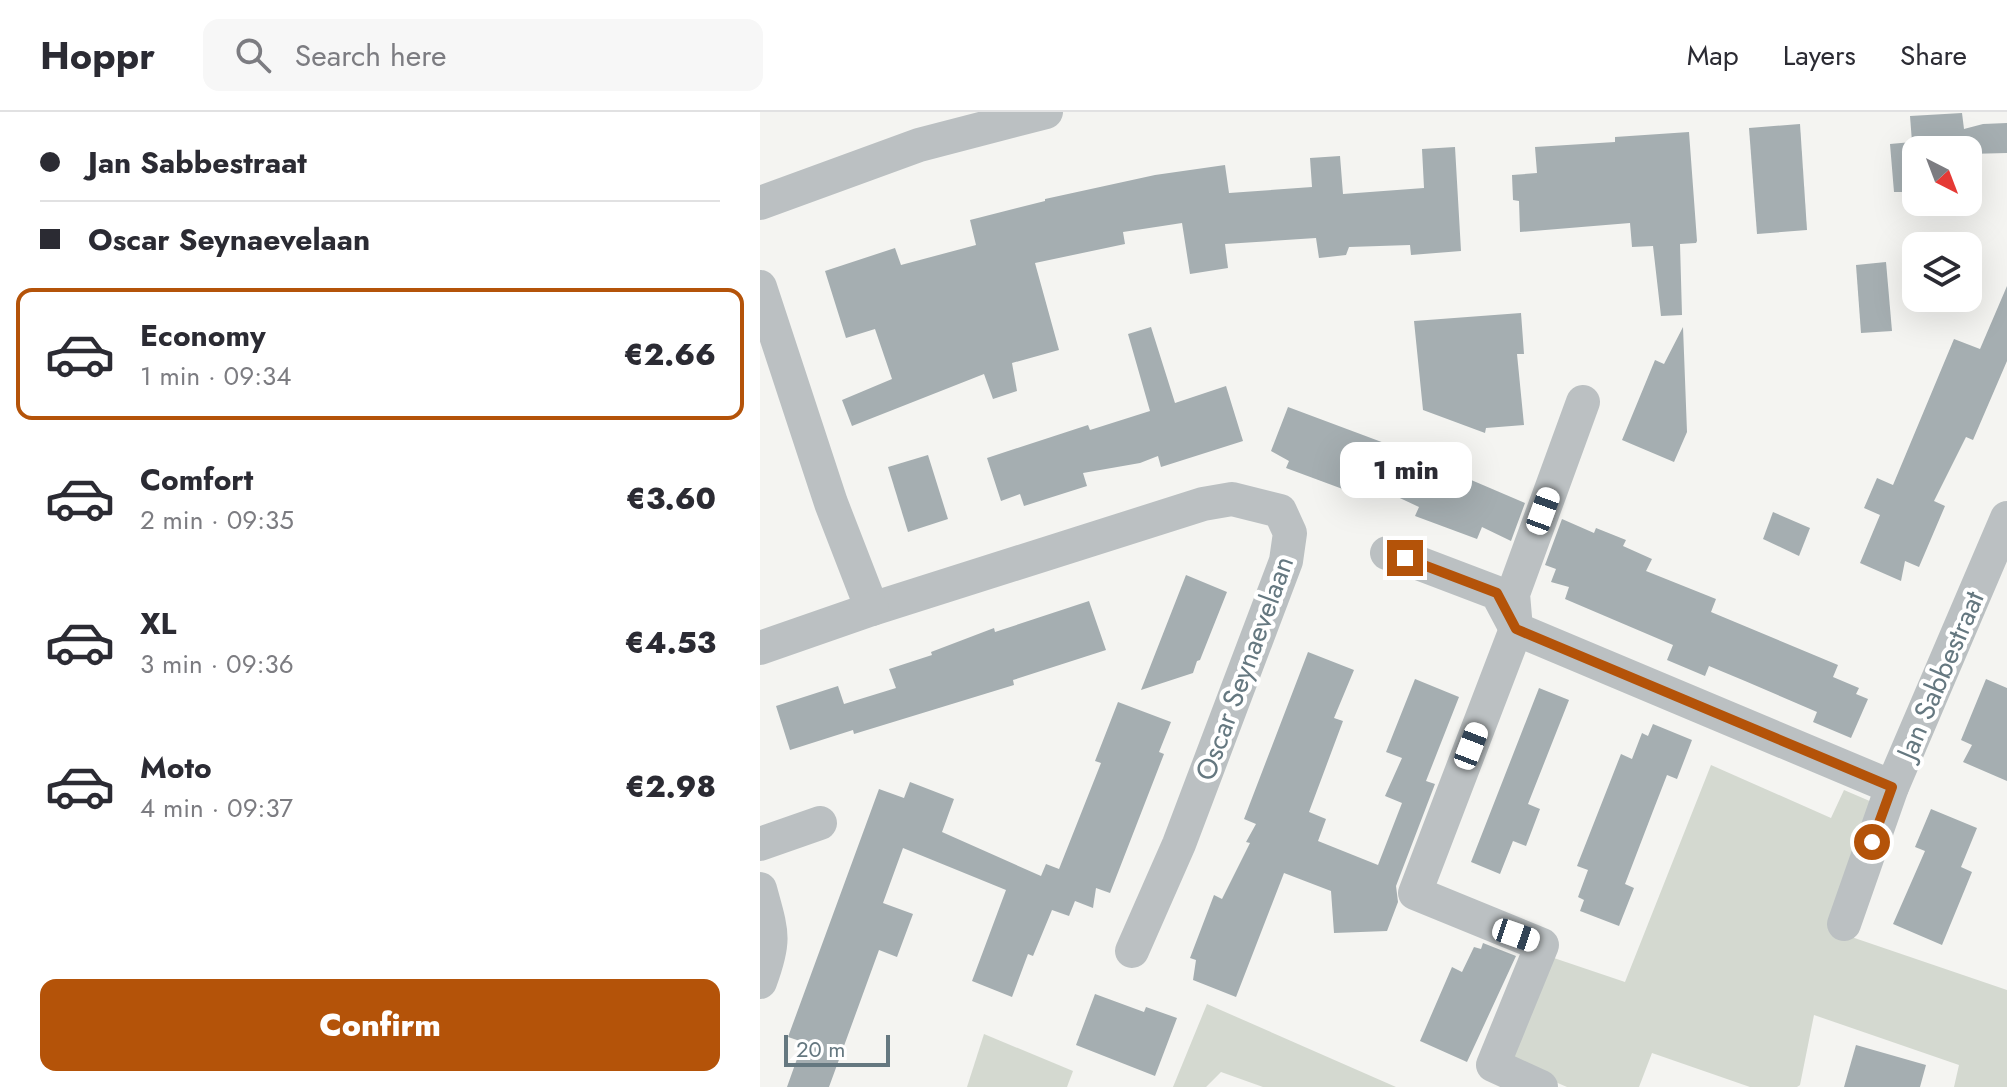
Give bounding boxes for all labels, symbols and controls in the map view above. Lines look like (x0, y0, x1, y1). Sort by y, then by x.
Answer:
search box (203, 19, 763, 91)
text: Hoppr (40, 28, 155, 83)
icon: search (231, 33, 275, 77)
text: Search here (295, 34, 447, 77)
text: Map (1687, 35, 1739, 76)
text: Layers (1783, 35, 1856, 76)
text: Share (1900, 35, 1967, 76)
north arrow (1902, 136, 1982, 216)
map controls (1902, 136, 1982, 312)
text: Jan Sabbestraat (88, 141, 307, 184)
text: Oscar Seynaevelaan (88, 218, 370, 261)
button: layers (1902, 232, 1982, 312)
text: Economy (140, 314, 266, 357)
icon: car (44, 318, 116, 390)
text: €2.66 (624, 333, 716, 376)
text: 1 min · 09:34 (140, 357, 291, 395)
callout: 1 min (1339, 442, 1471, 498)
text: 1 min (1373, 451, 1439, 489)
text: Comfort (140, 458, 253, 501)
icon: car (44, 462, 116, 534)
text: €3.60 (626, 477, 716, 520)
car (1524, 484, 1562, 538)
text: 2 min · 09:35 (140, 501, 294, 539)
route end (1387, 540, 1423, 576)
street label: Oscar Seynaevelaan (1185, 550, 1304, 786)
street label: Jan Sabbestraat (1885, 584, 1995, 770)
text: XL (140, 602, 176, 645)
icon: car (44, 606, 116, 678)
text: €4.53 (625, 621, 716, 664)
text: 3 min · 09:36 (140, 645, 294, 683)
car (1451, 719, 1491, 773)
text: Moto (140, 746, 212, 789)
icon: car (44, 750, 116, 822)
text: €2.98 (625, 765, 716, 808)
text: 4 min · 09:37 (140, 789, 293, 827)
route start (1854, 824, 1890, 860)
car (1489, 916, 1543, 954)
button: Confirm (40, 979, 720, 1071)
scale bar (784, 1031, 890, 1067)
text: 20 m (796, 1033, 845, 1065)

